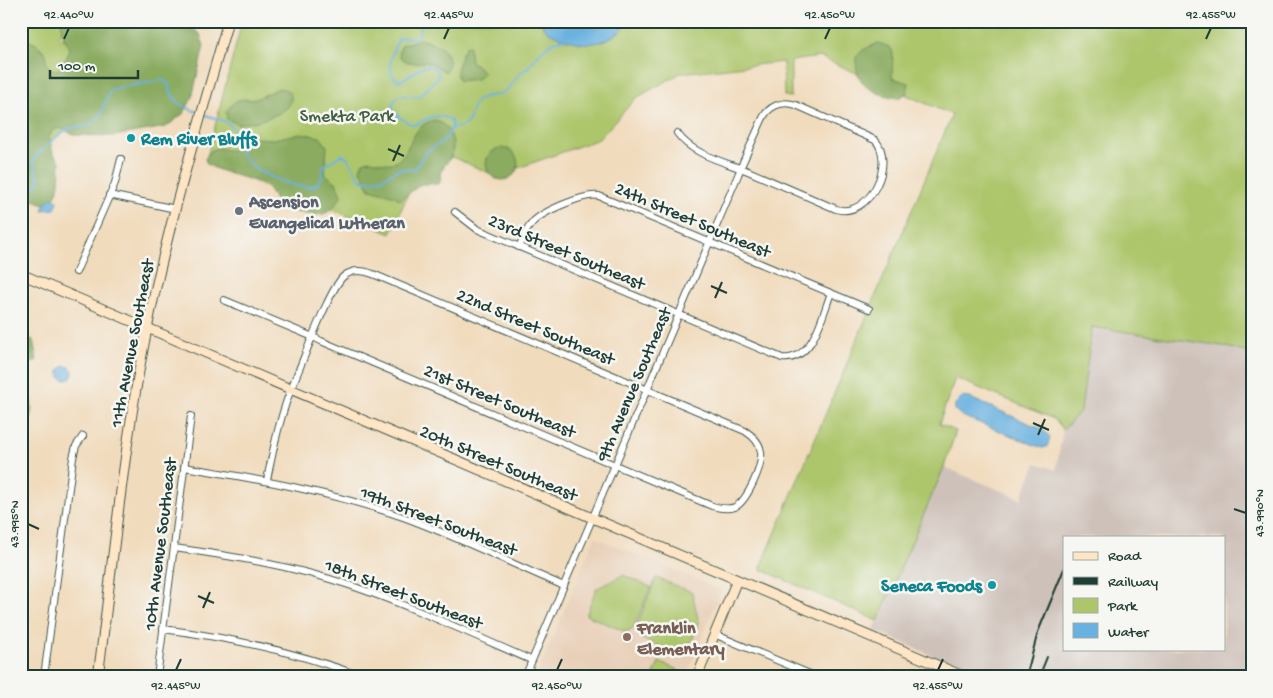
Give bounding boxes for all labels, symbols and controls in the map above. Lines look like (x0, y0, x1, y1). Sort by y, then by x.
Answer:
text: 92.440°W (43, 9, 94, 23)
text: 92.445°W (424, 9, 473, 23)
text: 92.450°W (804, 9, 855, 23)
text: 92.455°W (1185, 9, 1236, 23)
scale bar (50, 48, 138, 80)
text: 100 m (57, 58, 96, 76)
park label: Smekta Park (300, 107, 396, 128)
place label: Rem River Bluffs (140, 130, 259, 151)
marker: Rem River Bluffs (125, 132, 137, 144)
street label: 24th Street Southeast (611, 179, 775, 264)
place label: Ascension Evangelical Lutheran (248, 193, 405, 235)
marker: Ascension Evangelical Lutheran (233, 205, 245, 217)
street label: 23rd Street Southeast (485, 211, 649, 296)
street label: 11th Avenue Southeast (107, 256, 160, 430)
street label: 22nd Street Southeast (453, 285, 619, 372)
street label: 9th Avenue Southeast (593, 303, 678, 466)
street label: 21st Street Southeast (420, 361, 580, 444)
street label: 20th Street Southeast (416, 422, 581, 508)
street label: 10th Avenue Southeast (140, 455, 183, 633)
street label: 19th Street Southeast (356, 482, 521, 563)
text: 43.990°N (1254, 489, 1268, 537)
text: 43.995°N (9, 500, 23, 548)
legend (1063, 536, 1226, 650)
text: Road (1108, 548, 1142, 566)
street label: 18th Street Southeast (320, 555, 486, 636)
text: Railway (1108, 574, 1159, 592)
place label: Seneca Foods (881, 577, 983, 598)
marker: Seneca Foods (986, 579, 998, 591)
text: Park (1107, 598, 1138, 616)
place label: Franklin Elementary (636, 619, 725, 661)
text: Water (1108, 624, 1150, 642)
marker: Franklin Elementary (621, 631, 633, 643)
text: 92.445°W (151, 680, 200, 694)
text: 92.450°W (531, 680, 582, 694)
text: 92.455°W (912, 680, 963, 694)

